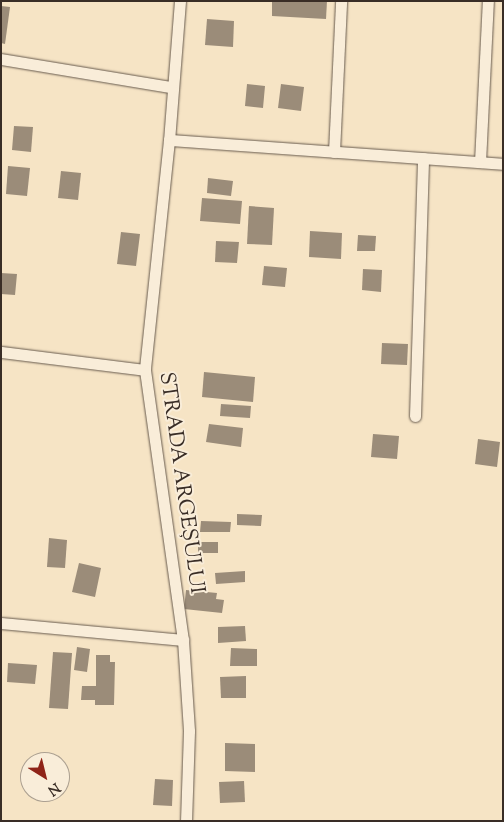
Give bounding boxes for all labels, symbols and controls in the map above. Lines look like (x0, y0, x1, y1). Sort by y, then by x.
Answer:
street label: STRADA ARGEȘULUI (153, 371, 209, 595)
north arrow (20, 752, 70, 802)
text: N (43, 777, 64, 800)

